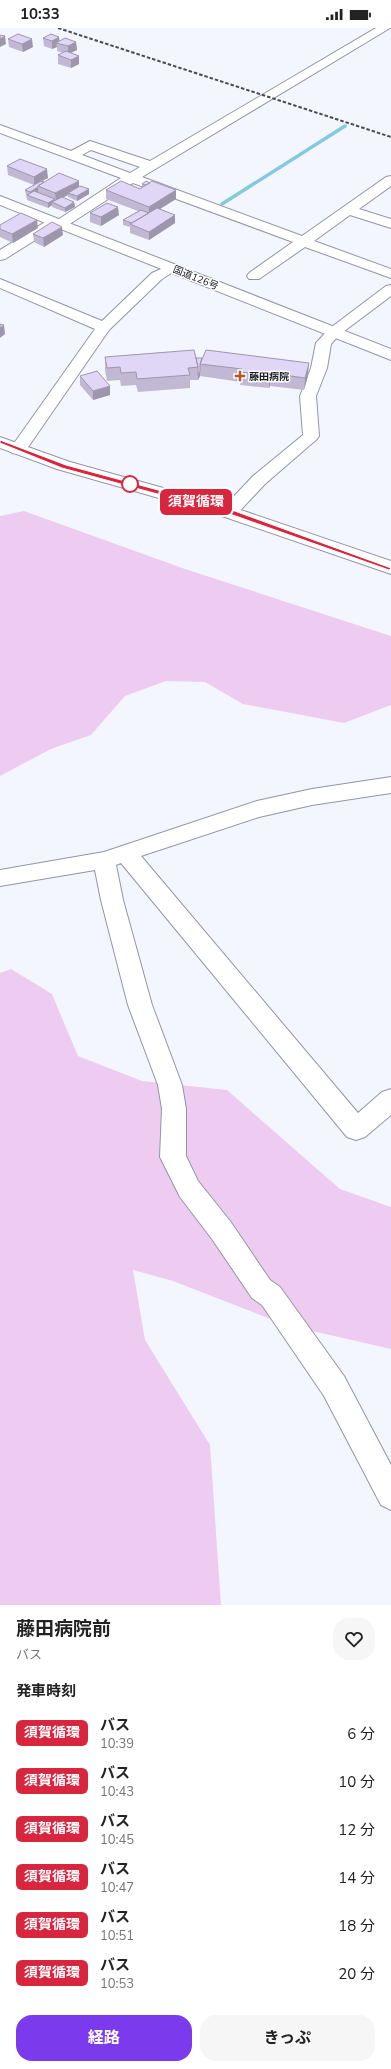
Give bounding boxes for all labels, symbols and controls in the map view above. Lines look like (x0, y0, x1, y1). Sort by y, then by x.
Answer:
text: 10:33 (20, 4, 60, 24)
street label: 国道126号 (171, 262, 221, 293)
marker: 藤田病院 (234, 370, 246, 382)
place label: 藤田病院 (249, 370, 289, 384)
unlabelled marker (121, 475, 139, 493)
line badge: 須賀循環 (168, 489, 224, 515)
text: 須賀循環 (168, 492, 224, 511)
text: 藤田病院前 (16, 1616, 111, 1642)
button: heart (333, 1618, 375, 1660)
text: バス (16, 1646, 42, 1664)
text: 発車時刻 (16, 1681, 76, 1701)
text: バス (100, 1715, 130, 1735)
text: 須賀循環 (24, 1723, 80, 1742)
text: 6 分 (347, 1724, 375, 1744)
text: 10:39 (100, 1735, 134, 1753)
text: バス (100, 1763, 130, 1783)
text: 須賀循環 (24, 1771, 80, 1790)
text: 10 分 (338, 1772, 375, 1792)
text: 10:43 (100, 1783, 134, 1801)
text: バス (100, 1811, 130, 1831)
text: 須賀循環 (24, 1819, 80, 1838)
text: 12 分 (338, 1820, 375, 1840)
text: 10:45 (100, 1831, 134, 1849)
text: バス (100, 1859, 130, 1879)
text: 須賀循環 (24, 1867, 80, 1886)
text: 14 分 (338, 1868, 375, 1888)
text: 10:47 (100, 1879, 134, 1897)
text: バス (100, 1907, 130, 1927)
text: 須賀循環 (24, 1915, 80, 1934)
text: 18 分 (338, 1916, 375, 1936)
text: 10:51 (100, 1927, 134, 1945)
text: バス (100, 1955, 130, 1975)
text: 須賀循環 (24, 1963, 80, 1982)
text: 20 分 (338, 1964, 375, 1984)
text: 10:53 (100, 1975, 134, 1993)
button: 経路 (16, 2015, 192, 2061)
button: きっぷ (200, 2015, 375, 2061)

